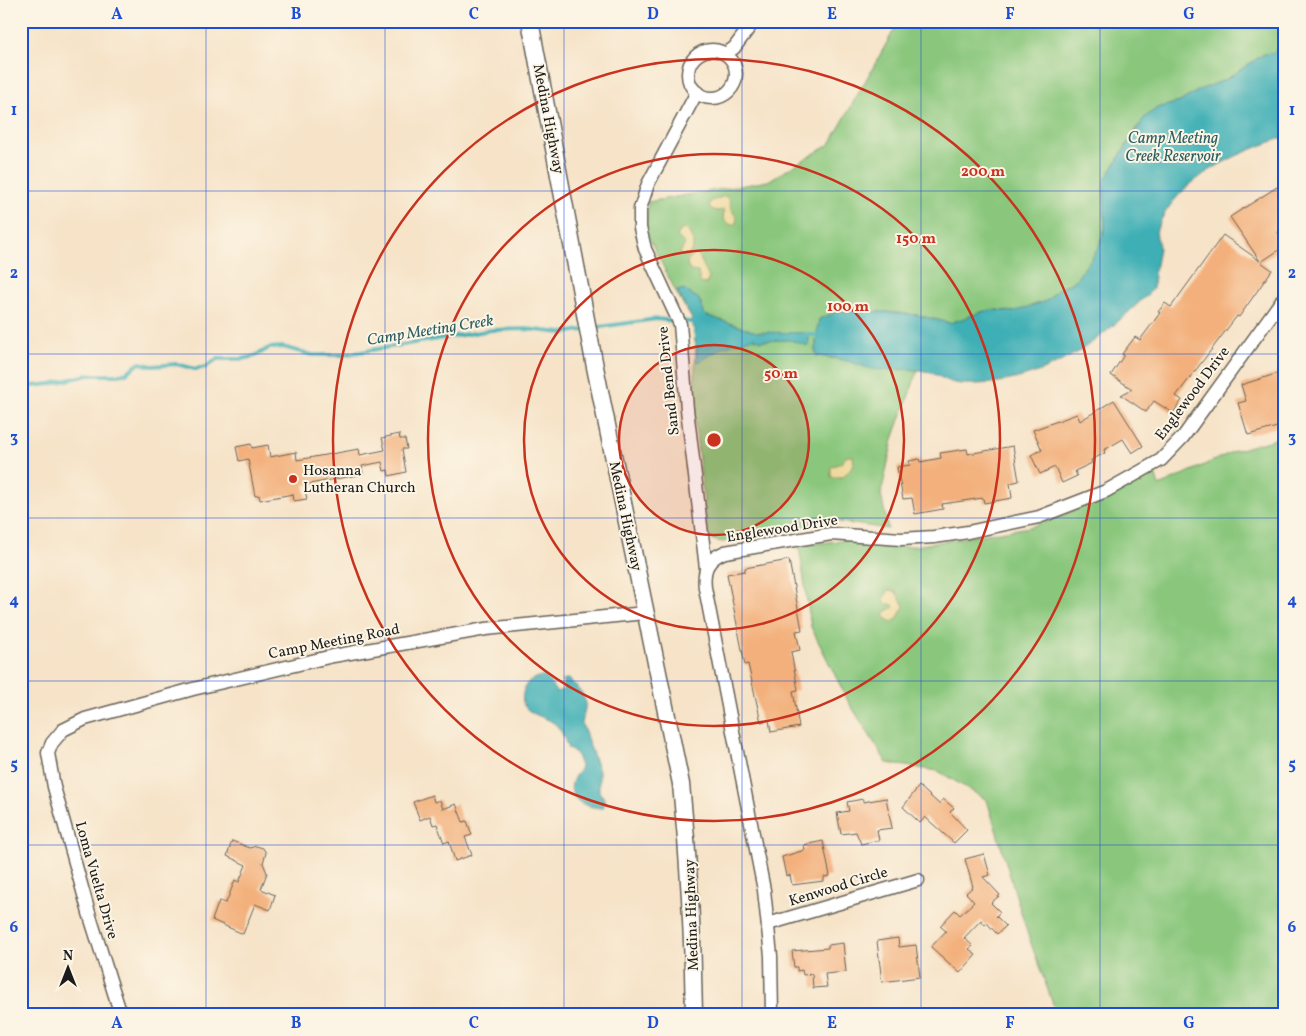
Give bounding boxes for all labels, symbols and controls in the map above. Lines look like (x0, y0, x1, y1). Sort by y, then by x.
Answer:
text: A (111, 4, 123, 26)
text: B (291, 4, 302, 26)
text: C (469, 4, 479, 26)
text: D (647, 4, 659, 26)
text: E (827, 4, 837, 26)
text: F (1005, 4, 1015, 26)
text: G (1183, 4, 1195, 26)
street label: Medina Highway (527, 62, 568, 176)
text: 1 (11, 100, 17, 122)
text: 1 (1289, 100, 1295, 122)
water label: Camp Meeting Creek Reservoir (1125, 128, 1222, 168)
text: 200 m (961, 162, 1005, 183)
text: 150 m (896, 229, 936, 250)
text: 2 (10, 263, 18, 285)
text: 2 (1288, 263, 1296, 285)
text: 100 m (827, 297, 870, 318)
water label: Camp Meeting Creek (365, 310, 496, 352)
street label: Sand Bend Drive (653, 325, 686, 436)
street label: Englewood Drive (1151, 343, 1235, 445)
text: 50 m (764, 364, 798, 385)
text: 3 (10, 427, 18, 449)
text: 3 (1288, 427, 1296, 449)
centre of rings (705, 431, 723, 449)
street label: Medina Highway (603, 459, 646, 573)
place label: Hosanna Lutheran Church (303, 461, 416, 499)
marker: Hosanna Lutheran Church (287, 473, 299, 485)
street label: Englewood Drive (725, 510, 839, 549)
text: 4 (9, 590, 19, 612)
text: 4 (1287, 590, 1297, 612)
street label: Camp Meeting Road (267, 619, 402, 665)
text: 5 (10, 754, 18, 776)
text: 5 (1288, 754, 1296, 776)
street label: Loma Vuelta Drive (69, 819, 122, 942)
street label: Medina Highway (680, 859, 705, 971)
street label: Kenwood Circle (786, 862, 890, 912)
text: 6 (10, 917, 19, 939)
text: 6 (1288, 917, 1297, 939)
north arrow (42, 944, 92, 994)
text: N (63, 947, 73, 966)
text: A (111, 1013, 123, 1035)
text: B (291, 1013, 302, 1035)
text: C (469, 1013, 479, 1035)
text: D (647, 1013, 659, 1035)
text: E (827, 1013, 837, 1035)
text: F (1005, 1013, 1015, 1035)
text: G (1183, 1013, 1195, 1035)

